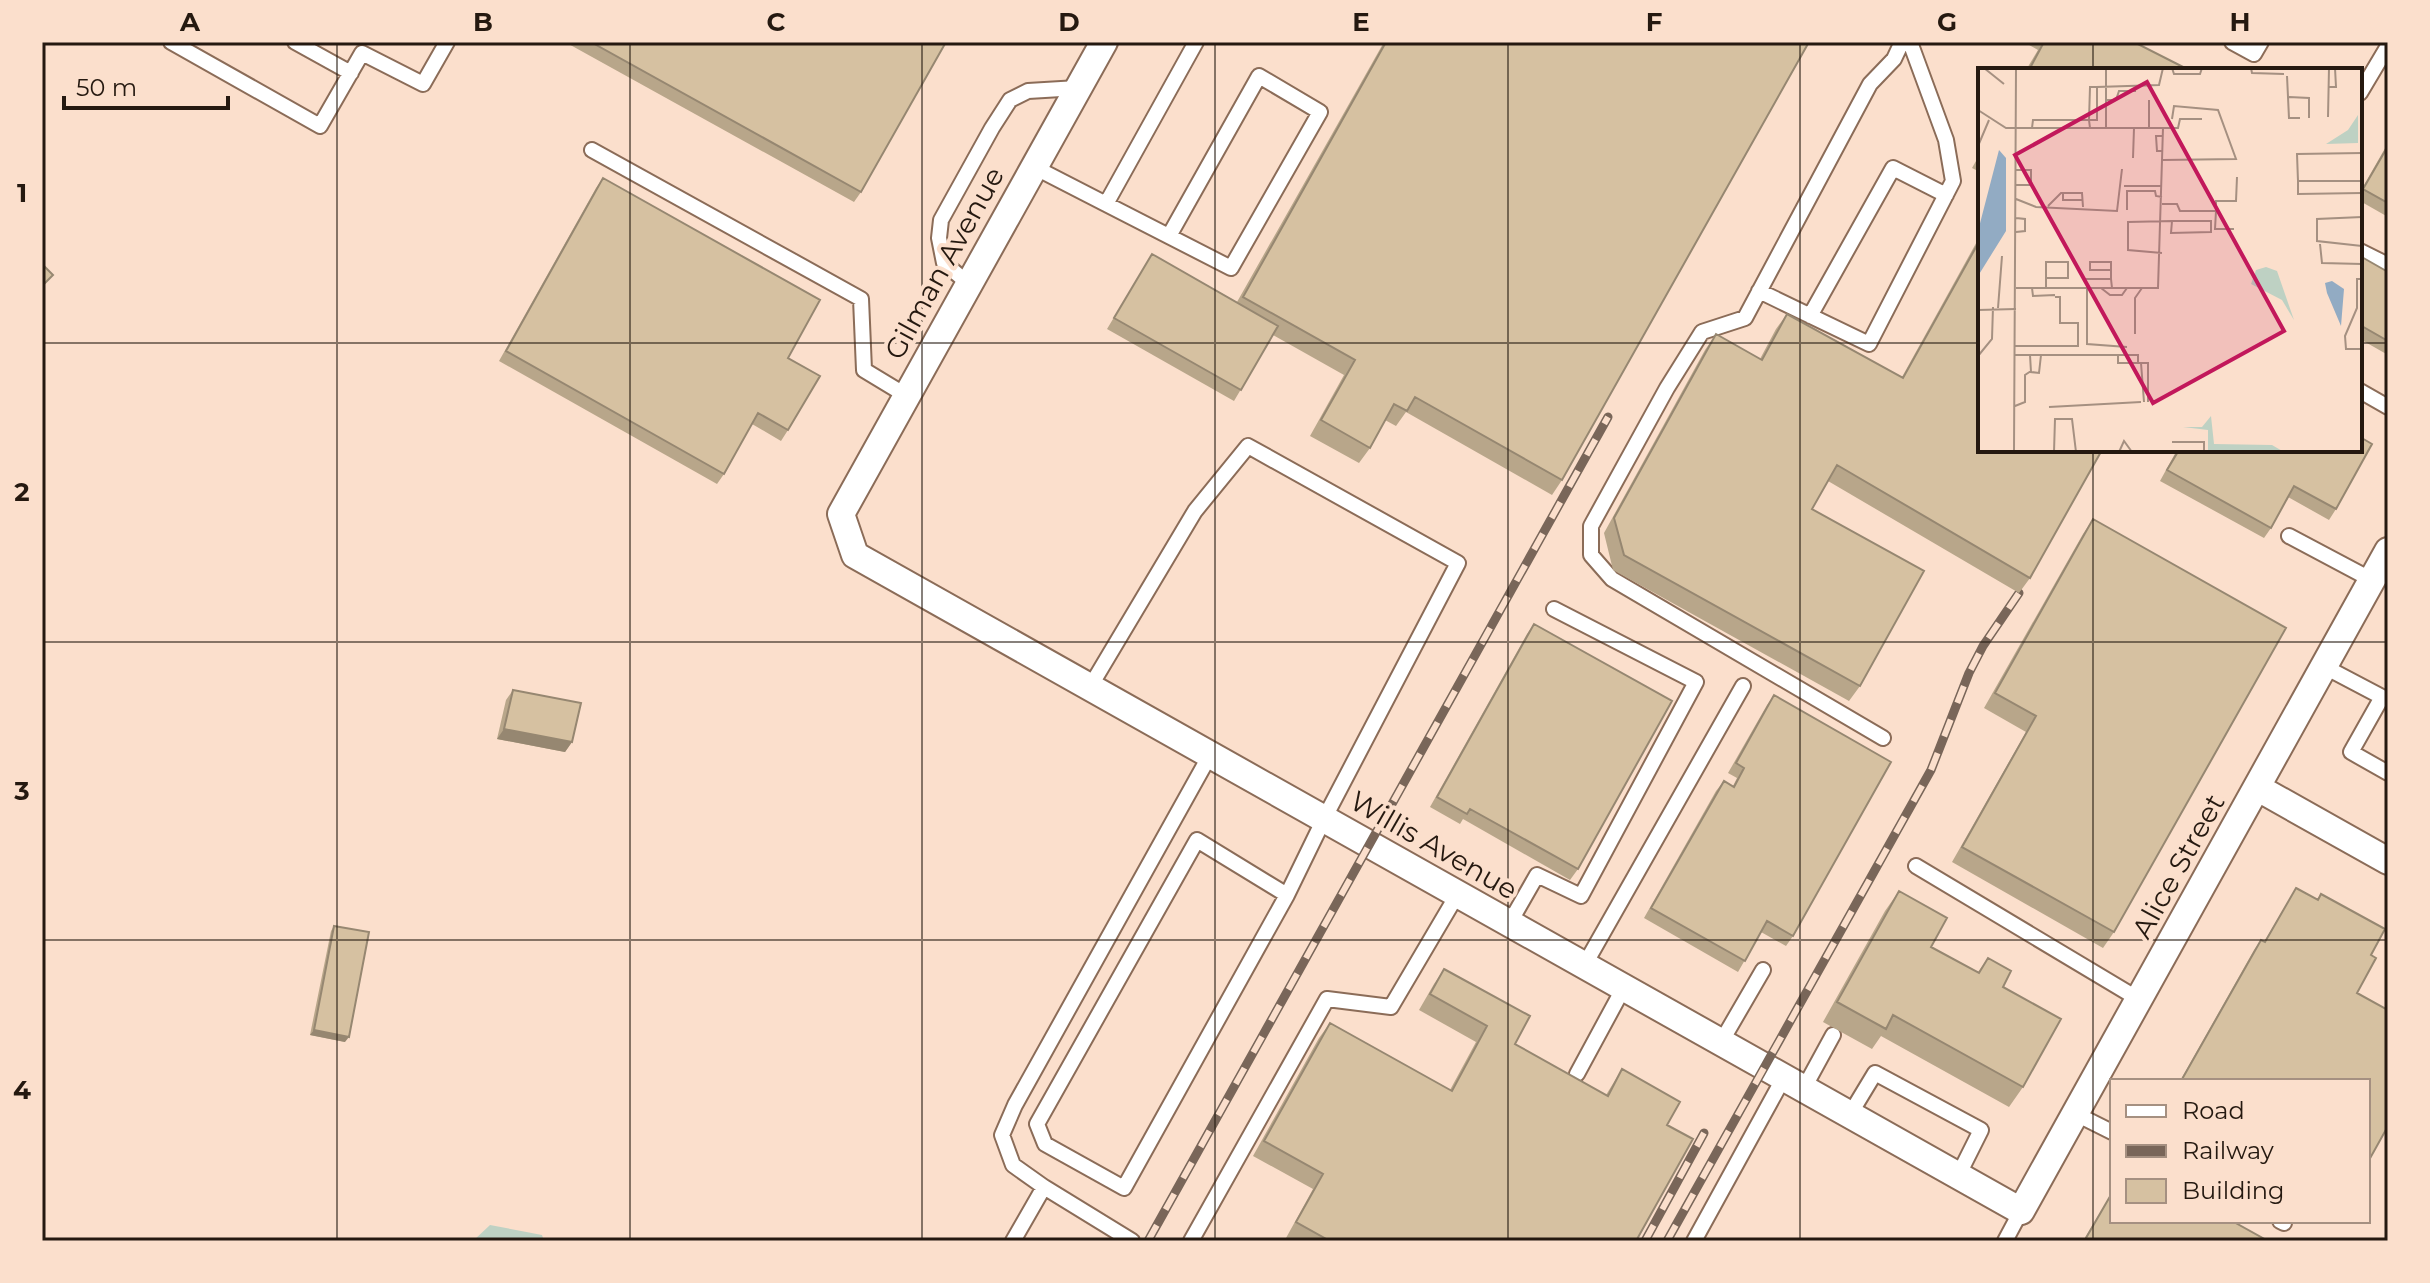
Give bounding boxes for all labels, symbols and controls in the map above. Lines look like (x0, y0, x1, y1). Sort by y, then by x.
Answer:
text: A (179, 6, 201, 38)
text: B (473, 6, 493, 38)
text: C (767, 6, 786, 38)
text: D (1058, 6, 1080, 38)
text: E (1352, 6, 1370, 38)
text: F (1646, 6, 1662, 38)
text: G (1937, 6, 1957, 38)
text: H (2229, 6, 2251, 38)
scale bar (64, 60, 228, 110)
inset map (1978, 68, 2362, 452)
text: 50 m (76, 73, 137, 102)
street label: Gilman Avenue (877, 161, 1011, 365)
text: 1 (17, 177, 27, 209)
text: 2 (14, 476, 30, 508)
text: 3 (13, 775, 30, 807)
street label: Willis Avenue (1344, 783, 1524, 907)
street label: Alice Street (2124, 788, 2232, 944)
text: 4 (13, 1074, 31, 1106)
legend (2110, 1079, 2370, 1223)
text: Road (2182, 1096, 2245, 1125)
text: Railway (2182, 1136, 2274, 1165)
text: Building (2182, 1176, 2285, 1205)

